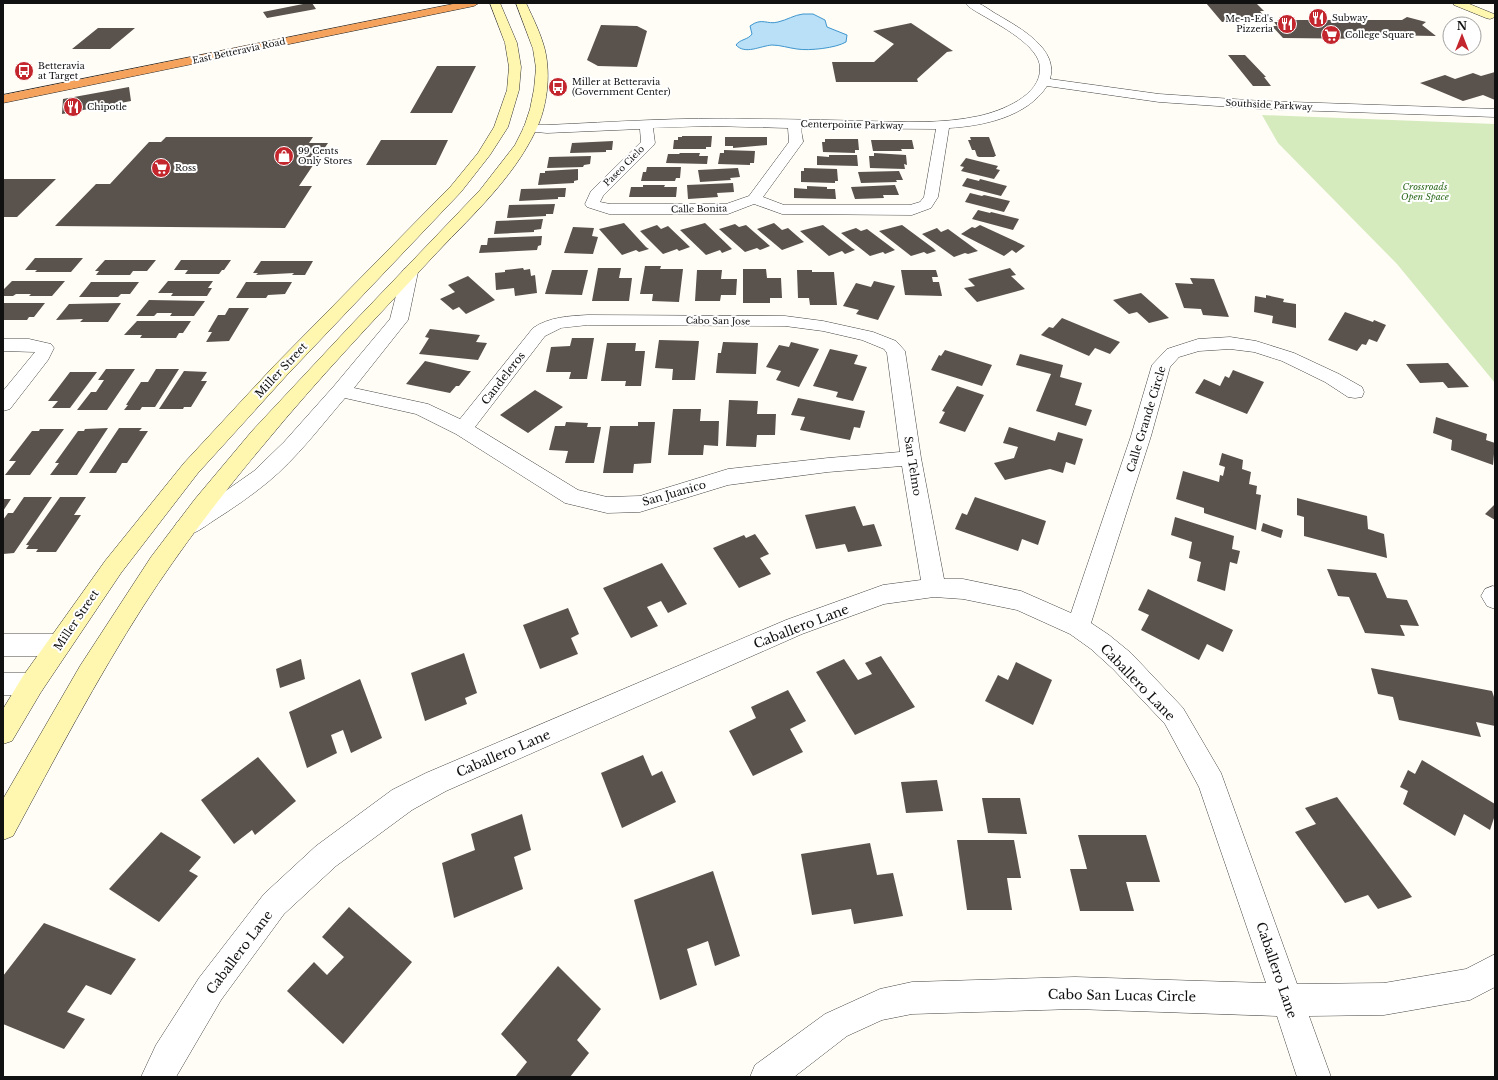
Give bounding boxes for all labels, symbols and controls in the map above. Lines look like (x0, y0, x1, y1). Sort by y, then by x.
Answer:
restaurant icon: Subway (1307, 7, 1329, 29)
place label: Subway (1332, 12, 1368, 23)
place label: Me-n-Ed's Pizzeria (1225, 13, 1273, 34)
restaurant icon: Me-n-Ed's Pizzeria (1276, 13, 1298, 35)
north arrow (1442, 16, 1482, 56)
text: N (1457, 19, 1468, 33)
supermarket icon: College Square (1320, 24, 1342, 46)
place label: College Square (1345, 29, 1414, 40)
street label: East Betteravia Road (191, 35, 286, 66)
bus stop icon: Betteravia at Target (13, 60, 35, 82)
place label: Betteravia at Target (38, 60, 85, 81)
bus stop icon: Miller at Betteravia (Government Center) (547, 76, 569, 98)
place label: Miller at Betteravia (Government Center) (572, 76, 670, 97)
restaurant icon: Chipotle (62, 96, 84, 118)
street label: Southside Parkway (1225, 97, 1313, 112)
place label: Chipotle (87, 101, 127, 112)
street label: Centerpointe Parkway (800, 118, 904, 131)
street label: Paseo Cielo (601, 143, 646, 188)
shop icon: 99 Cents Only Stores (273, 145, 295, 167)
place label: 99 Cents Only Stores (298, 145, 352, 166)
supermarket icon: Ross (150, 157, 172, 179)
place label: Ross (175, 162, 196, 173)
park label: Crossroads Open Space (1401, 181, 1449, 202)
street label: Calle Bonita (671, 203, 727, 214)
street label: Cabo San Jose (686, 314, 750, 327)
street label: Miller Street (252, 339, 311, 401)
street label: Candeleros (478, 349, 528, 407)
street label: Calle Grande Circle (1123, 364, 1169, 474)
street label: San Telmo (901, 435, 925, 497)
street label: San Juanico (640, 477, 708, 509)
street label: Miller Street (51, 586, 102, 653)
street label: Caballero Lane (751, 601, 851, 652)
street label: Caballero Lane (1097, 640, 1179, 724)
street label: Caballero Lane (454, 726, 553, 781)
street label: Caballero Lane (202, 907, 276, 998)
street label: Caballero Lane (1252, 920, 1301, 1020)
street label: Cabo San Lucas Circle (1048, 986, 1196, 1005)

